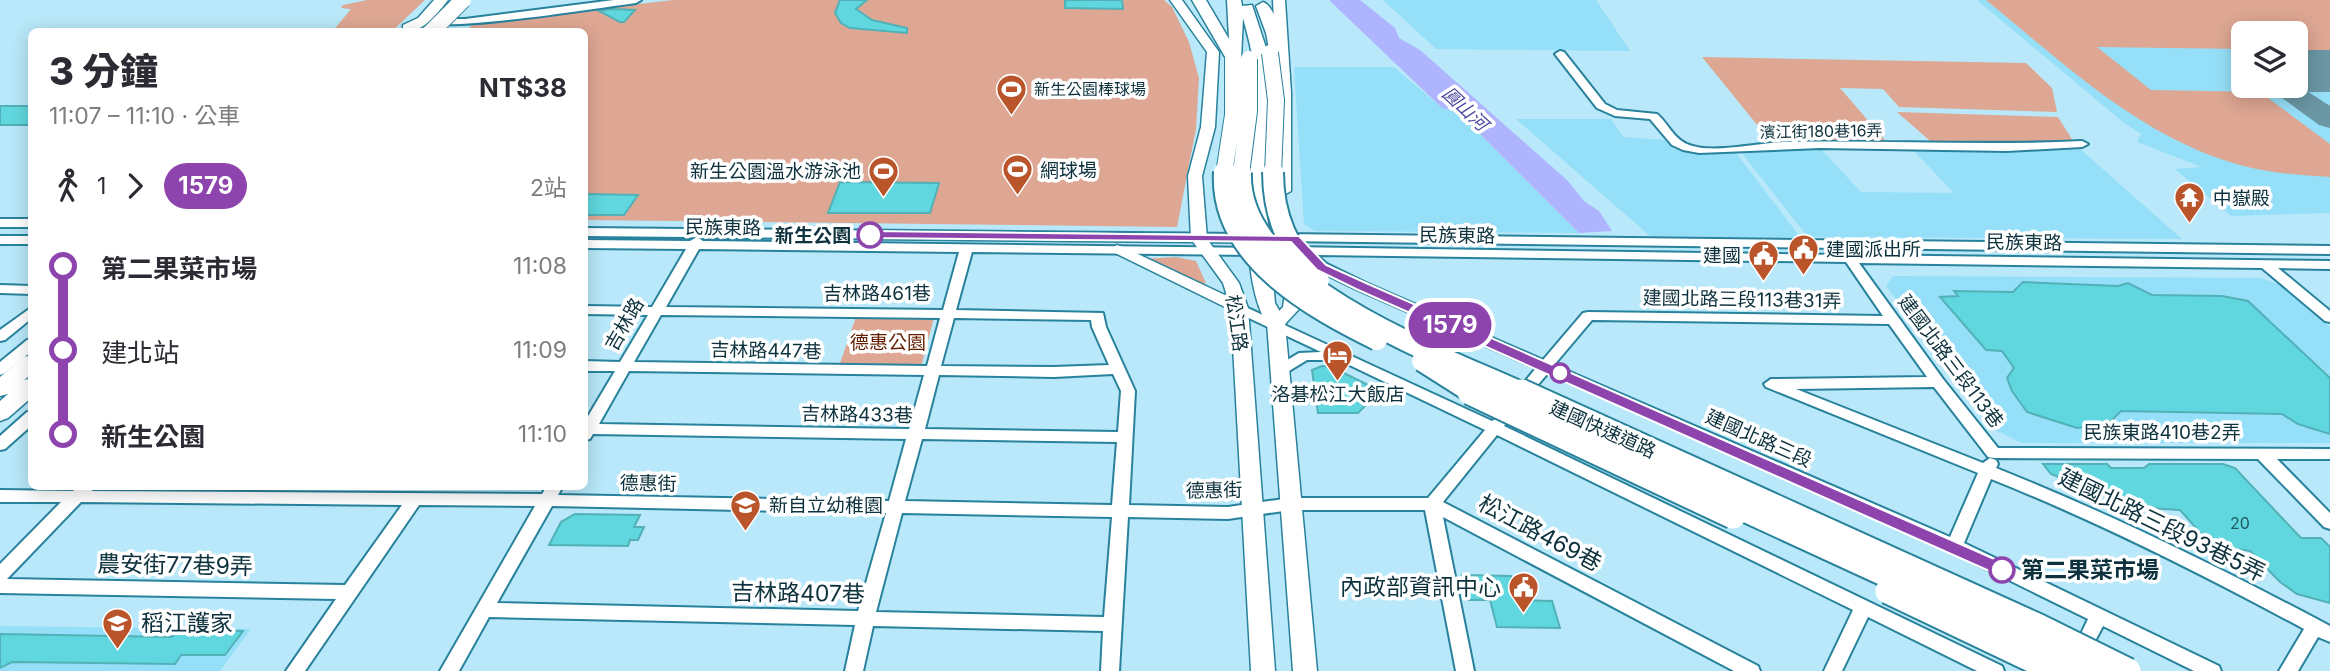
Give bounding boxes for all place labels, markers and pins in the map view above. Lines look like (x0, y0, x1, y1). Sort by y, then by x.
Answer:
sports icon: 新生公園棒球場 (994, 72, 1028, 116)
place label: 新生公園棒球場 (1034, 79, 1146, 99)
sports icon: 網球場 (1000, 153, 1034, 197)
sports icon: 新生公園溫水游泳池 (867, 154, 901, 198)
place label: 網球場 (1040, 159, 1097, 182)
place label: 新生公園溫水游泳池 (690, 160, 861, 183)
temple icon: 中嶽殿 (2173, 181, 2207, 225)
place label: 中嶽殿 (2213, 187, 2270, 210)
marker: 新生公園 (857, 222, 883, 248)
place label: 新生公園 (775, 224, 851, 247)
public building icon: 建國派出所 (1786, 232, 1820, 276)
public building icon: 建國 (1747, 238, 1781, 282)
place label: 建國派出所 (1826, 238, 1921, 261)
place label: 建國 (1703, 244, 1741, 267)
hotel icon: 洛碁松江大飯店 (1321, 338, 1355, 382)
unlabelled marker (1550, 363, 1570, 383)
place label: 洛碁松江大飯店 (1271, 383, 1405, 406)
school or university icon: 新自立幼稚園 (729, 488, 763, 532)
place label: 新自立幼稚園 (769, 494, 883, 517)
place label: 第二果菜市場 (2021, 556, 2159, 584)
marker: 第二果菜市場 (1989, 557, 2015, 583)
public building icon: 內政部資訊中心 (1507, 570, 1541, 614)
place label: 內政部資訊中心 (1340, 573, 1501, 601)
school or university icon: 稻江護家 (101, 606, 135, 650)
place label: 稻江護家 (141, 609, 233, 637)

